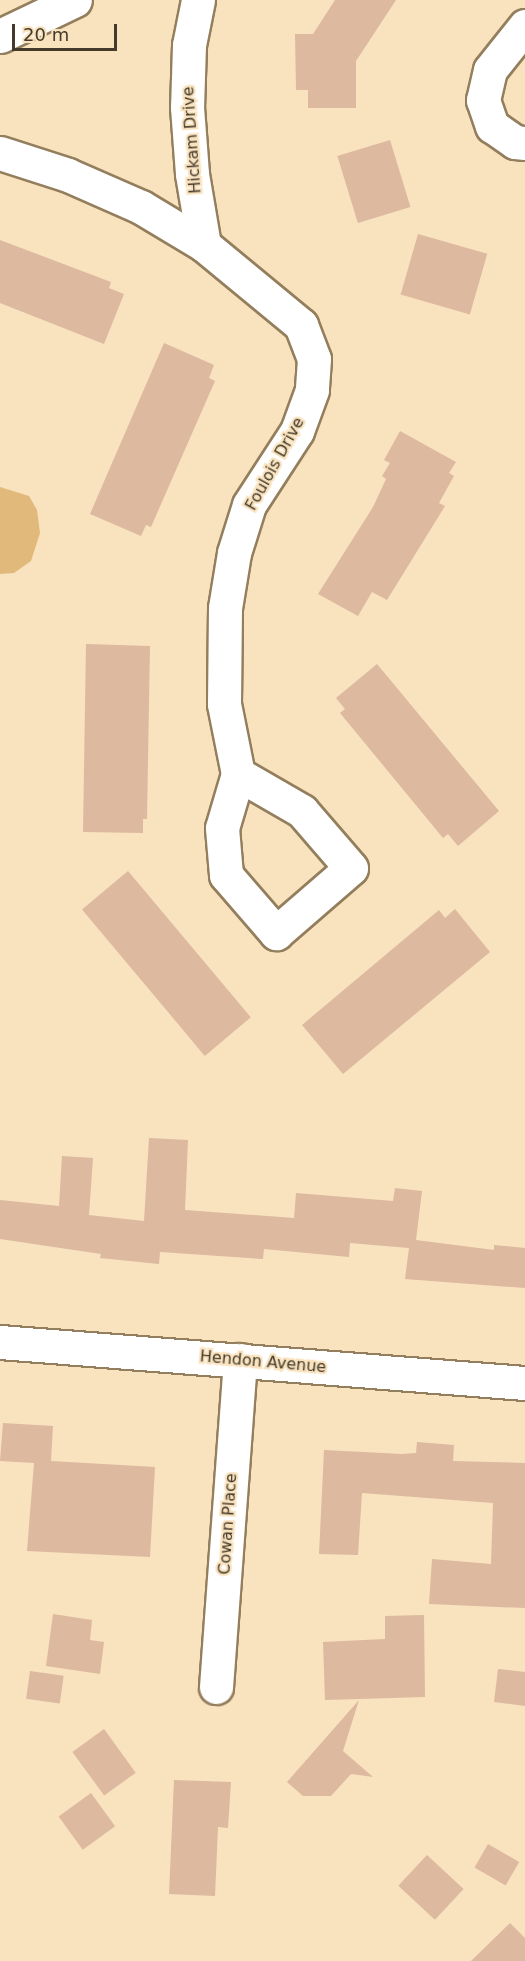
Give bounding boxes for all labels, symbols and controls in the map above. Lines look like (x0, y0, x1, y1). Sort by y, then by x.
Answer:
scale bar (15, 12, 120, 50)
text: 20 m (23, 24, 69, 45)
street label: Hickam Drive (179, 86, 205, 194)
street label: Foulois Drive (242, 414, 308, 514)
street label: Hendon Avenue (199, 1347, 327, 1377)
street label: Cowan Place (215, 1473, 241, 1575)

